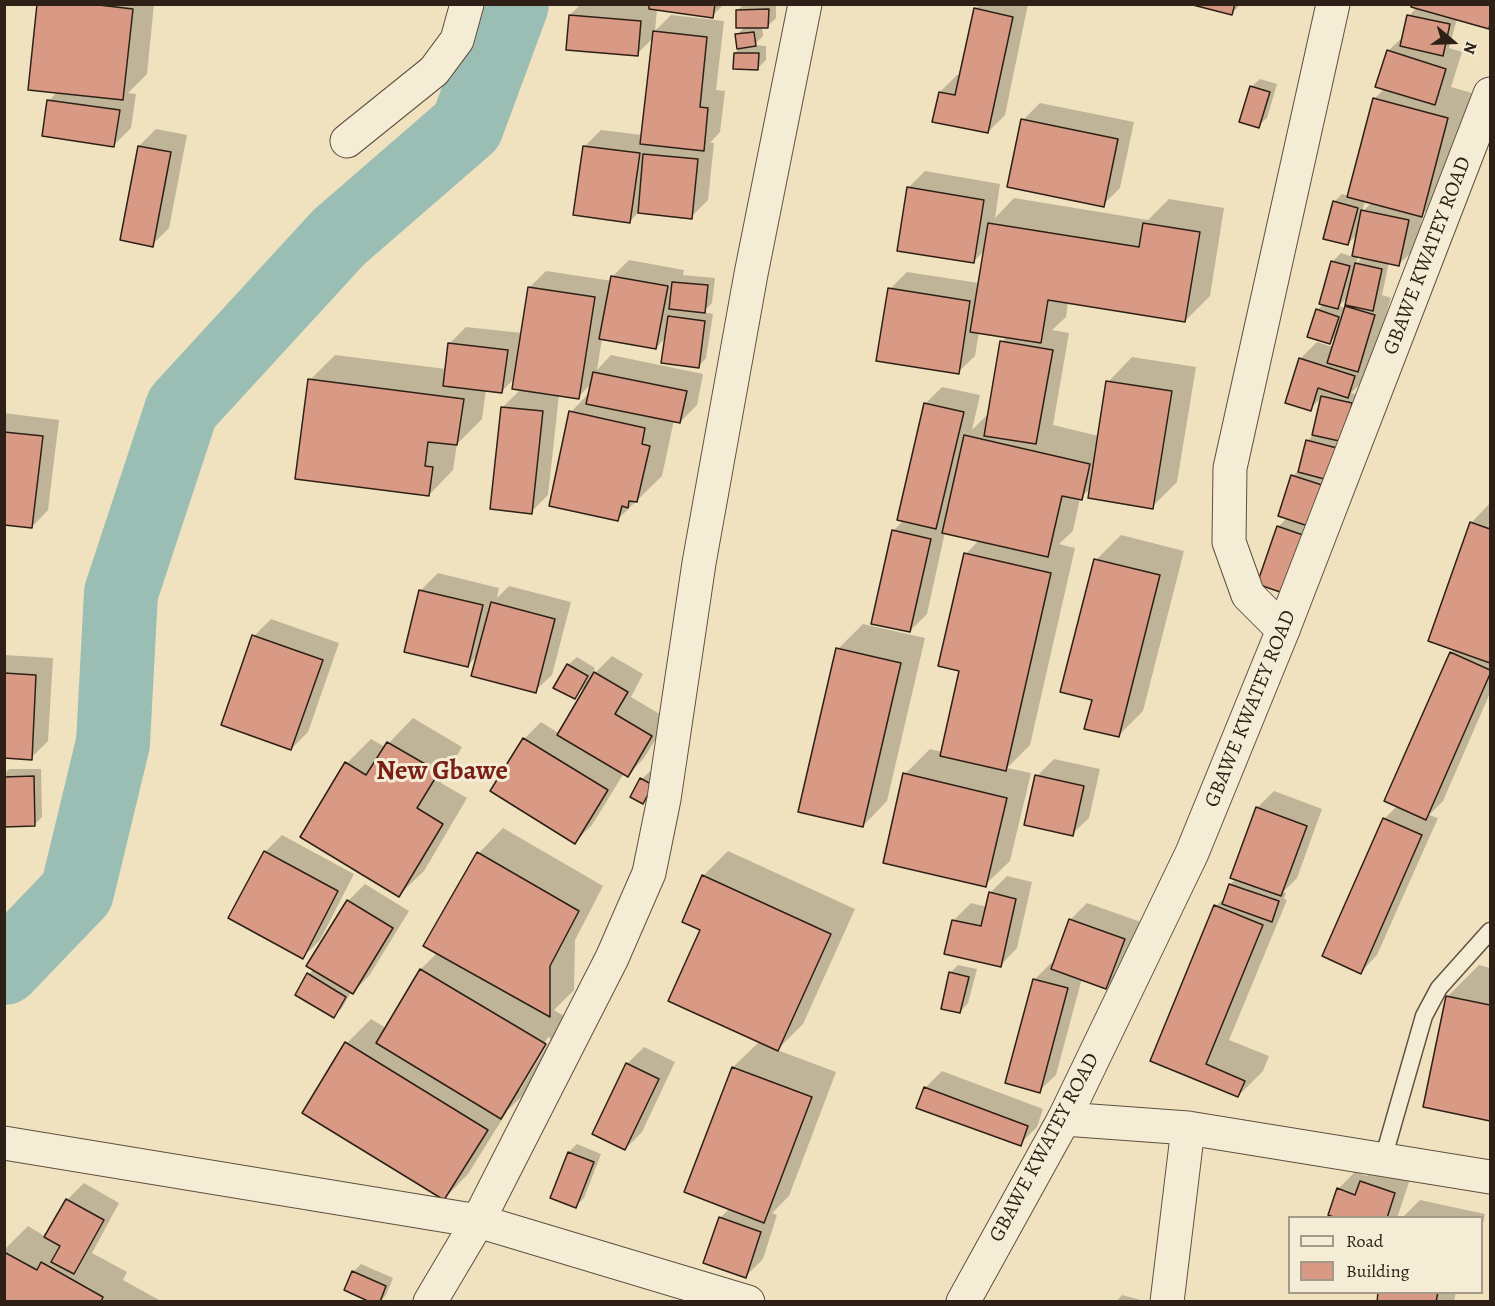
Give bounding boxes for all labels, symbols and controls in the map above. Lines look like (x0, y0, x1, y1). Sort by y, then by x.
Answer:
north arrow (1423, 12, 1483, 72)
text: N (1458, 39, 1482, 57)
street label: GBAWE KWATEY ROAD (1379, 153, 1477, 359)
street label: GBAWE KWATEY ROAD (1200, 607, 1302, 811)
district label: New Gbawe (376, 756, 508, 788)
street label: GBAWE KWATEY ROAD (984, 1049, 1106, 1247)
legend (1288, 1216, 1483, 1294)
text: Road (1346, 1229, 1383, 1253)
text: Building (1346, 1259, 1410, 1283)

